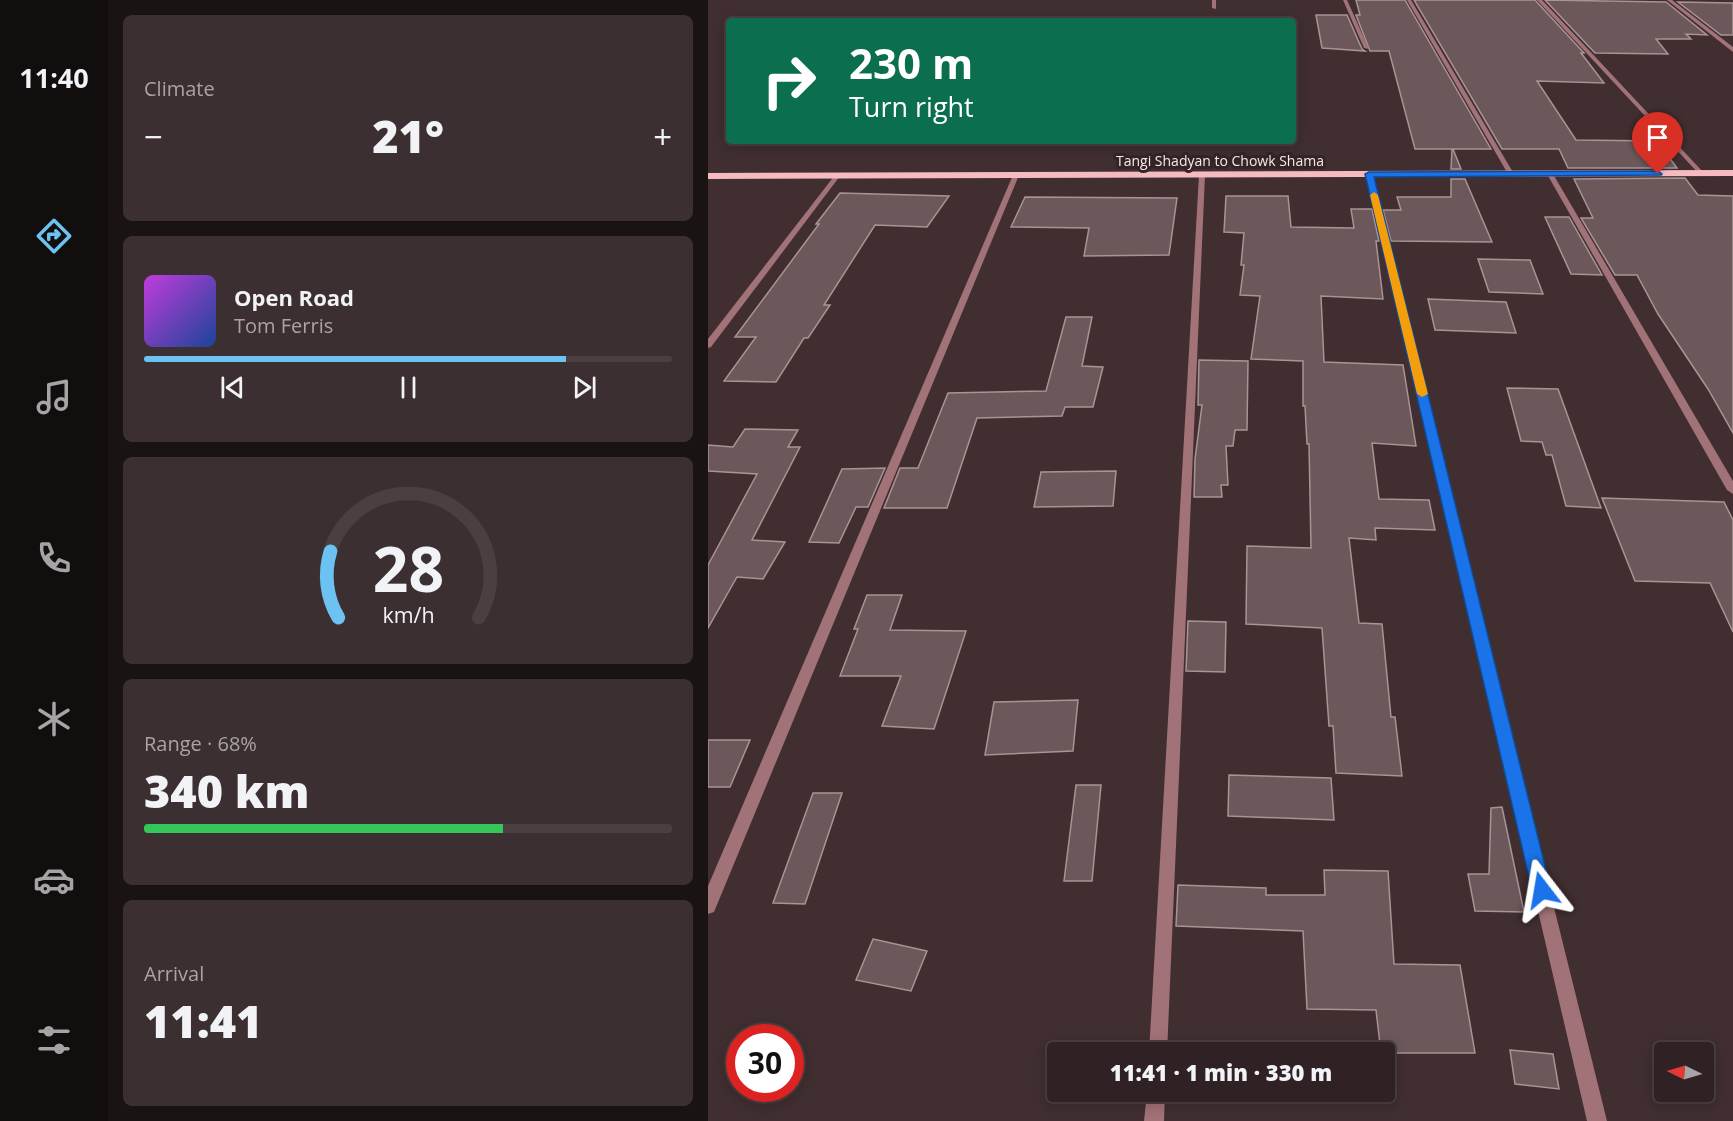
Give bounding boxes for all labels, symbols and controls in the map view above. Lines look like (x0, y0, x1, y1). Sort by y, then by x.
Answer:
text: 230 m (849, 34, 973, 91)
icon: right (750, 42, 828, 120)
text: 11:40 (19, 59, 89, 96)
text: Climate (144, 75, 215, 102)
text: Turn right (849, 88, 974, 125)
text: 21° (372, 105, 444, 166)
pin (1632, 112, 1683, 174)
text: − (144, 114, 163, 159)
text: + (653, 114, 672, 159)
icon: arrive (1641, 121, 1674, 154)
street label: Tangi Shadyan to Chowk Shama (1116, 151, 1324, 170)
icon: directions (33, 215, 75, 257)
text: Open Road (234, 282, 354, 312)
text: Tom Ferris (234, 312, 333, 339)
icon: previous (216, 371, 249, 404)
icon: pause (392, 371, 425, 404)
icon: next (568, 371, 601, 404)
icon: music (33, 376, 75, 418)
text: 28 (372, 525, 444, 610)
icon: phone (33, 537, 75, 579)
text: km/h (382, 600, 434, 629)
icon: climate (33, 698, 75, 740)
text: Range · 68% (144, 730, 257, 757)
text: 340 km (144, 760, 309, 821)
position arrow (1510, 858, 1574, 922)
icon: car (33, 859, 75, 901)
text: Arrival (144, 960, 204, 987)
text: 11:41 (144, 990, 262, 1051)
icon: filters (33, 1019, 75, 1061)
speed limit sign: 30 (726, 1024, 804, 1102)
north arrow (1654, 1042, 1714, 1102)
map controls (1654, 1042, 1714, 1102)
text: 11:41 · 1 min · 330 m (1110, 1057, 1332, 1087)

